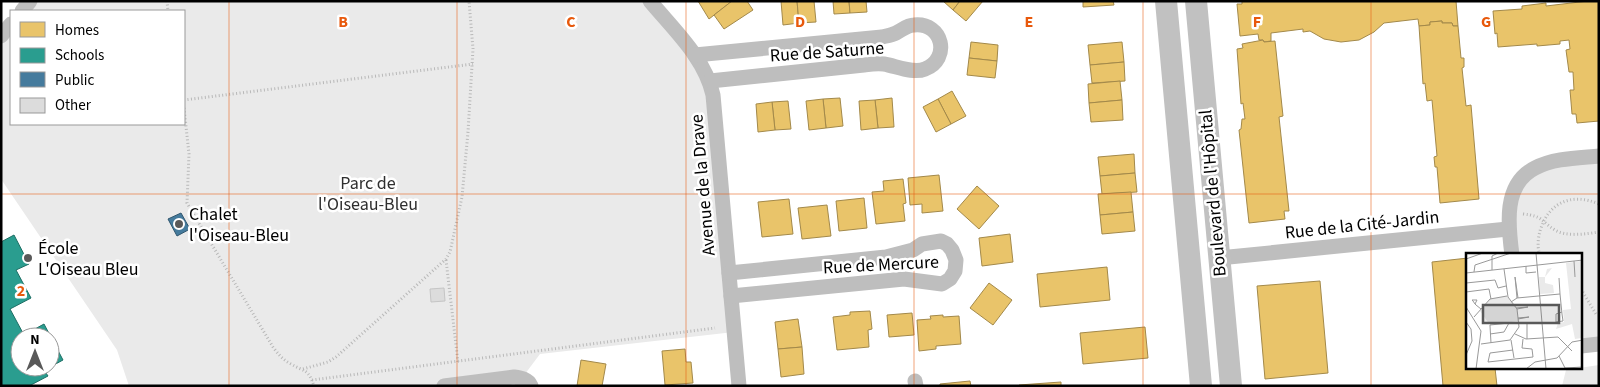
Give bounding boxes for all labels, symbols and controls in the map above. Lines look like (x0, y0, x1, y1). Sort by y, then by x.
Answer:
legend (10, 10, 185, 125)
text: B (338, 11, 348, 33)
text: C (566, 11, 576, 33)
text: D (795, 11, 805, 33)
text: E (1025, 11, 1033, 33)
text: F (1253, 11, 1261, 33)
text: G (1481, 11, 1491, 33)
text: Homes (55, 20, 99, 41)
street label: Rue de Saturne (769, 36, 885, 68)
text: Schools (55, 45, 104, 66)
text: Public (55, 70, 94, 91)
text: Other (55, 95, 92, 116)
street label: Boulevard de l'Hôpital (1193, 109, 1233, 277)
street label: Avenue de la Drave (684, 113, 722, 257)
park label: Parc de l'Oiseau-Bleu (318, 171, 418, 217)
place label: Chalet l'Oiseau-Bleu (189, 202, 289, 248)
street label: Rue de la Cité-Jardin (1283, 204, 1441, 246)
marker: Chalet l'Oiseau-Bleu (173, 218, 185, 230)
place label: École L'Oiseau Bleu (38, 236, 139, 282)
street label: Rue de Mercure (822, 249, 940, 281)
marker: École L'Oiseau Bleu (22, 252, 34, 264)
inset map (1466, 253, 1582, 370)
text: 2 (17, 280, 25, 302)
north arrow (10, 327, 60, 377)
text: N (30, 330, 40, 350)

